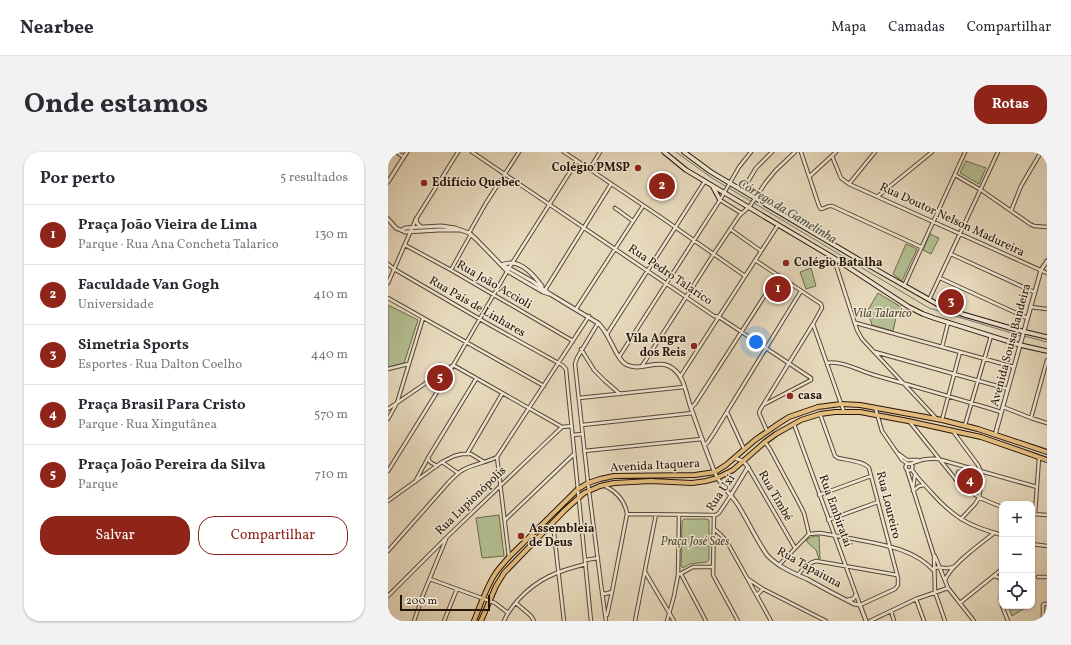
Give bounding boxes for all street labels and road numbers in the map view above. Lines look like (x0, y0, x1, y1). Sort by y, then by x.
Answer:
street label: Rua Doutor Nelson Madureira (877, 179, 1027, 261)
street label: Rua Pedro Talarico (625, 241, 715, 309)
street label: Rua João Accioli (453, 257, 535, 313)
street label: Rua Pais de Linhares (426, 273, 528, 341)
street label: Avenida Sousa Bandeira (987, 282, 1035, 408)
street label: Avenida Itaquera (610, 456, 700, 476)
street label: Rua Lupionópolis (432, 463, 510, 539)
street label: Rua Timbé (754, 468, 796, 524)
street label: Rua Loureiro (872, 470, 904, 540)
street label: Rua Uxi (703, 471, 739, 515)
street label: Rua Embirataí (814, 473, 856, 550)
street label: Rua Tapaiuna (774, 544, 844, 592)

